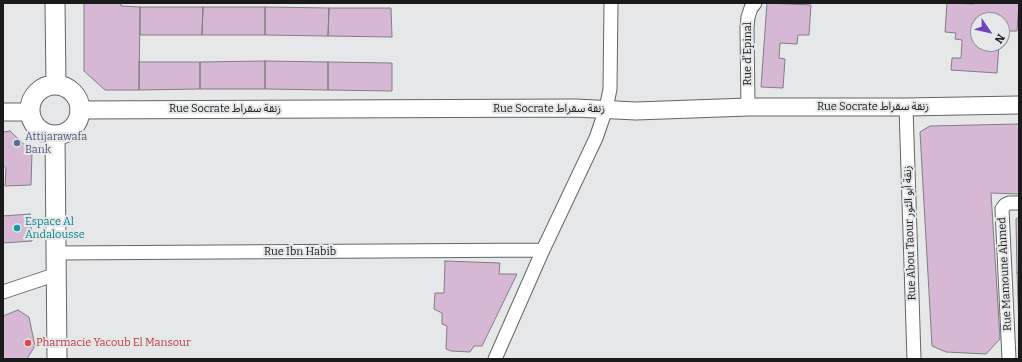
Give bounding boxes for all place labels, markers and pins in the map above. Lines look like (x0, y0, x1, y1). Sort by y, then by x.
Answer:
place label: Attijarawafa Bank (25, 130, 87, 156)
marker: Attijarawafa Bank (12, 138, 22, 148)
place label: Espace Al Andalousse (25, 215, 85, 241)
marker: Espace Al Andalousse (12, 223, 22, 233)
place label: Pharmacie Yacoub El Mansour (36, 336, 191, 350)
marker: Pharmacie Yacoub El Mansour (23, 338, 33, 348)

